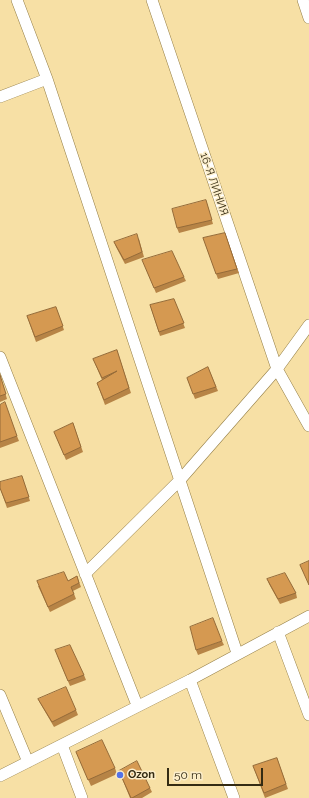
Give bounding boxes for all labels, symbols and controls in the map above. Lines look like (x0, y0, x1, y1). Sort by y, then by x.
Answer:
street label: 16-Я ЛИНИЯ (197, 151, 231, 217)
scale bar (169, 760, 265, 786)
place label: Ozon (128, 768, 155, 782)
text: 50 m (174, 768, 202, 782)
marker: Ozon (115, 770, 125, 780)

